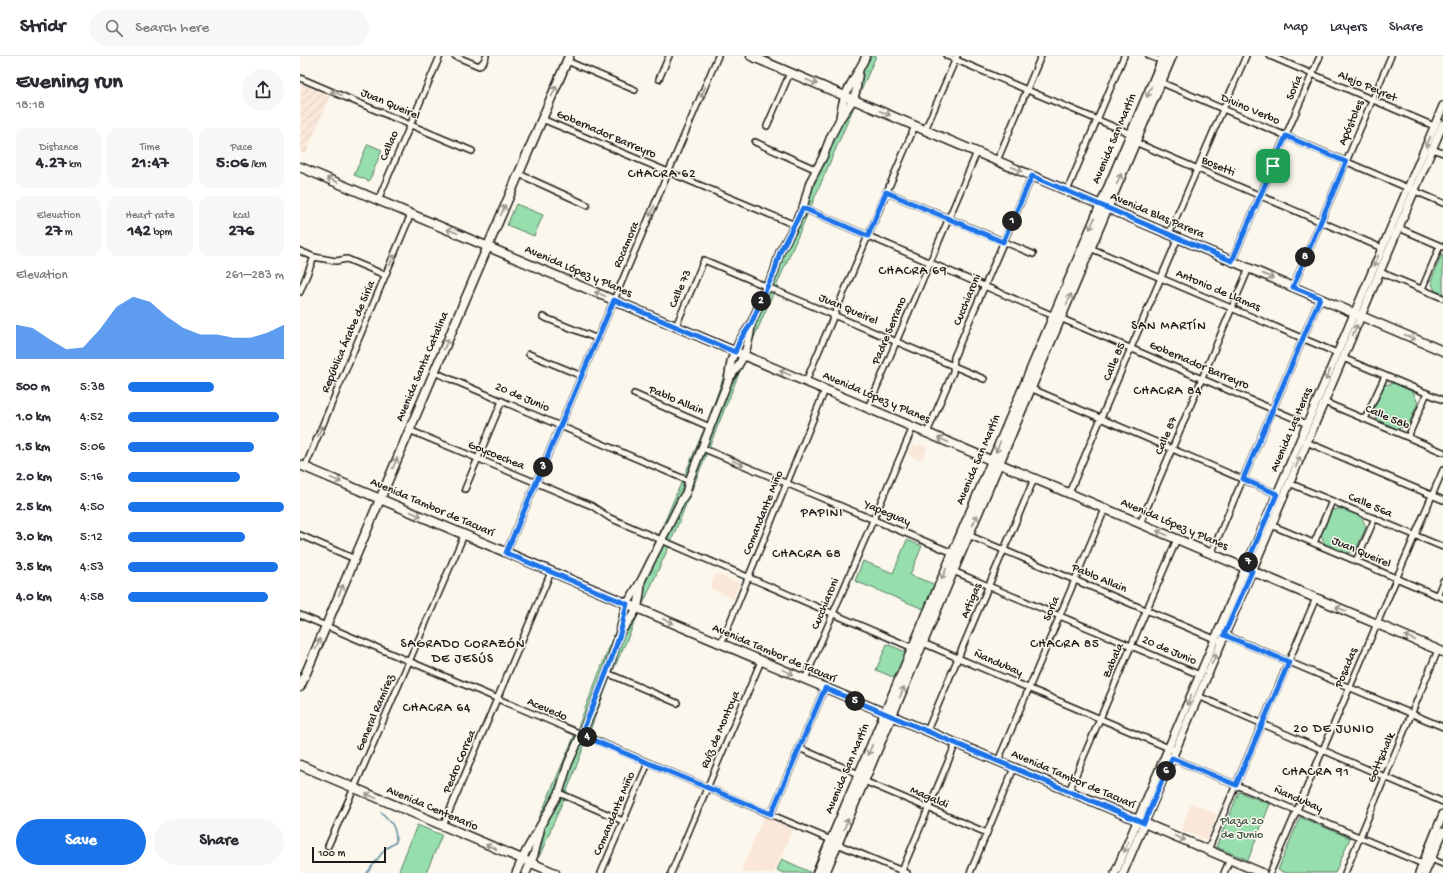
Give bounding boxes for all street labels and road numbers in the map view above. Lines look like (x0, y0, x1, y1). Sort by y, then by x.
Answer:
street label: Alejo Peyret (1335, 68, 1400, 106)
street label: Soria (1284, 73, 1307, 102)
street label: Juan Queirel (358, 86, 422, 124)
street label: Divino Verbo (1217, 91, 1282, 129)
street label: Avenida San Martín (1090, 92, 1140, 186)
street label: Apóstoles (1336, 98, 1368, 148)
street label: Gobernador Barreyro (554, 108, 658, 162)
street label: Callao (377, 129, 403, 163)
street label: Bosetti (1198, 153, 1237, 181)
street label: Avenida Blas Parera (1108, 190, 1206, 242)
street label: Rocamora (611, 219, 643, 270)
street label: Avenida López y Planes (522, 243, 634, 301)
street label: Antonio de Llamas (1174, 267, 1263, 315)
street label: Calle 73 (667, 268, 695, 310)
street label: Cucchiaroni (951, 272, 985, 328)
street label: República Árabe de Siria (319, 279, 379, 395)
street label: Juan Queirel (816, 291, 880, 329)
street label: Padre Serrano (869, 295, 911, 368)
street label: Avenida Santa Catalina (393, 310, 453, 424)
street label: Gobernador Barreyro (1147, 339, 1251, 393)
street label: Calle 85 (1101, 341, 1129, 383)
street label: Avenida López y Planes (820, 369, 932, 427)
street label: 20 de Junio (493, 380, 551, 416)
street label: Pablo Allain (645, 383, 706, 419)
street label: Avenida Las Heras (1268, 385, 1316, 474)
street label: Calle 58b (1363, 402, 1412, 434)
street label: Avenida San Martín (954, 413, 1004, 507)
street label: Calle 87 (1153, 414, 1182, 457)
street label: Goycoechea (466, 438, 527, 474)
street label: Comandante Miño (741, 469, 787, 557)
street label: Avenida Tambor de Tacuarí (368, 475, 497, 541)
street label: Calle 56a (1346, 490, 1394, 522)
street label: Avenida López y Planes (1118, 496, 1230, 554)
street label: Yapeguay (861, 498, 913, 530)
street label: Juan Queirel (1329, 534, 1393, 572)
street label: Pablo Allain (1068, 561, 1129, 597)
street label: Cucchiaroni (809, 576, 843, 632)
street label: Artigas (958, 581, 986, 621)
street label: Soria (1041, 594, 1064, 623)
street label: Avenida Tambor de Tacuarí (710, 621, 839, 687)
street label: 20 de Junio (1140, 633, 1198, 669)
street label: Zabala (1100, 641, 1128, 681)
street label: Posadas (1332, 645, 1362, 691)
street label: Ñandubay (971, 647, 1025, 681)
street label: General Ramírez (354, 672, 399, 753)
street label: Ruíz de Montoya (698, 689, 744, 771)
street label: Acevedo (525, 695, 569, 725)
street label: Avenida San Martín (823, 722, 873, 816)
street label: Pedro Correa (440, 728, 480, 797)
street label: Gottschalk (1365, 729, 1399, 785)
street label: Avenida Tambor de Tacuarí (1009, 747, 1138, 813)
street label: Comandante Miño (591, 770, 639, 858)
street label: Avenida Centenario (384, 783, 480, 835)
street label: Ñandubay (1271, 783, 1325, 817)
street label: Magaldi (908, 784, 951, 813)

